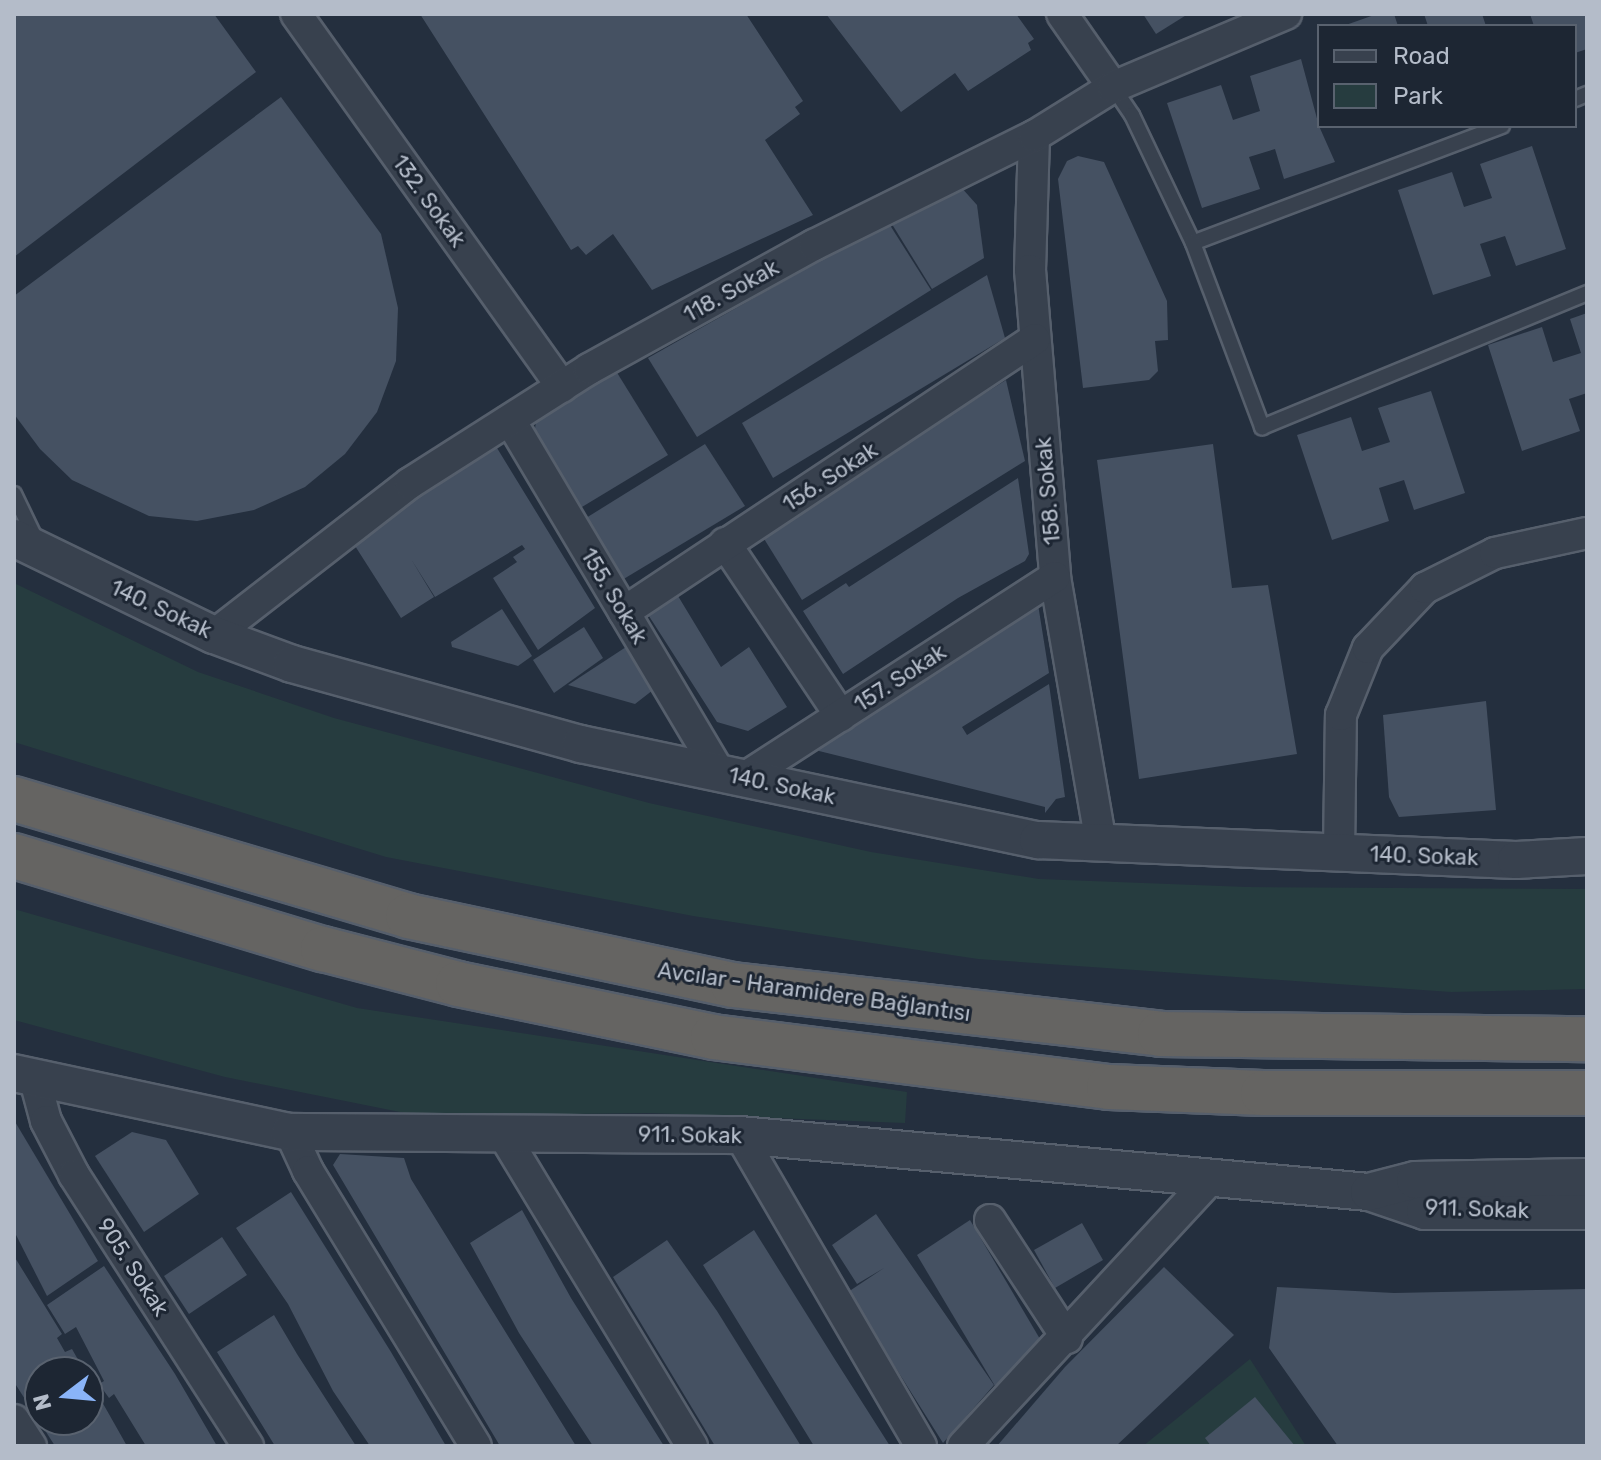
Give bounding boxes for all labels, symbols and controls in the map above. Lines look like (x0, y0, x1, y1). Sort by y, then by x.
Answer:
legend (1317, 24, 1577, 128)
text: Road (1393, 42, 1450, 70)
text: Park (1393, 82, 1443, 110)
street label: 132. Sokak (387, 150, 471, 252)
street label: 118. Sokak (679, 254, 783, 328)
street label: 158. Sokak (1030, 436, 1066, 546)
street label: 156. Sokak (778, 437, 882, 517)
street label: 155. Sokak (575, 543, 653, 649)
street label: 140. Sokak (106, 574, 216, 644)
street label: 157. Sokak (849, 639, 951, 717)
street label: 140. Sokak (726, 762, 838, 810)
street label: 140. Sokak (1369, 841, 1479, 871)
street label: Avcılar - Haramidere Bağlantısı (656, 957, 972, 1027)
street label: 911. Sokak (638, 1121, 742, 1149)
street label: 911. Sokak (1425, 1194, 1529, 1224)
street label: 905. Sokak (91, 1213, 175, 1321)
north arrow (24, 1356, 104, 1436)
text: N (27, 1391, 58, 1414)

